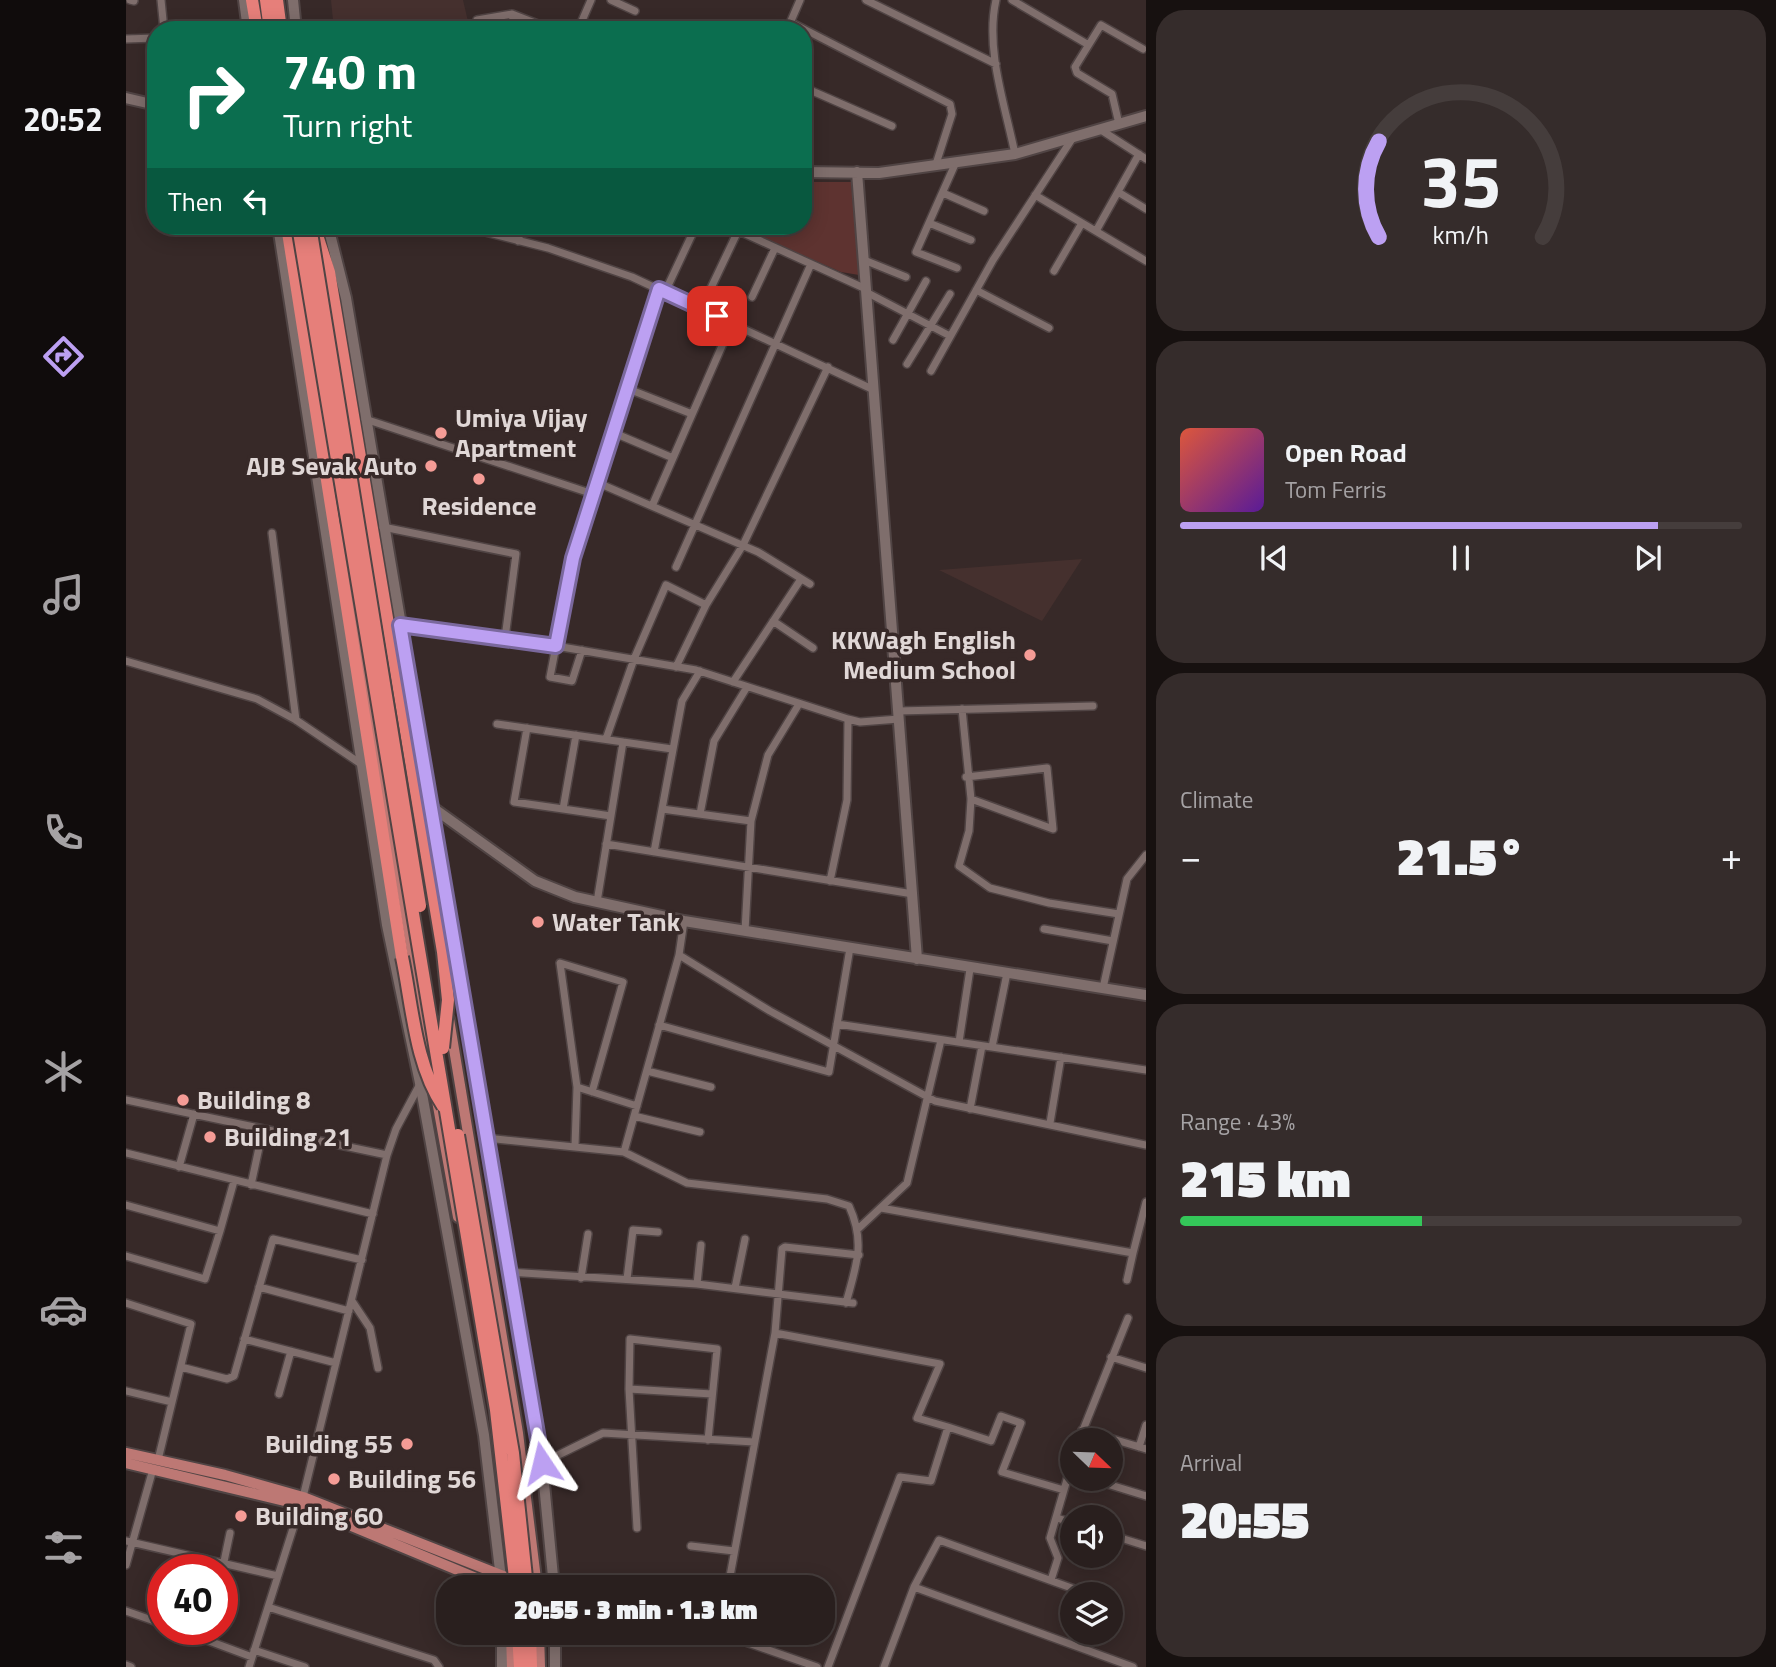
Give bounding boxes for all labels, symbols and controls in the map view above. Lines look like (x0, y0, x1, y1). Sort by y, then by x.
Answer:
text: 740 m (283, 33, 417, 108)
icon: right (168, 49, 259, 140)
text: 20:52 (23, 95, 103, 143)
text: Turn right (283, 101, 412, 149)
text: 35 (1420, 125, 1502, 235)
text: Then (168, 182, 223, 221)
icon: left (237, 182, 275, 220)
text: km/h (1433, 216, 1489, 254)
pin (687, 286, 747, 346)
icon: arrive (698, 297, 736, 335)
icon: directions (39, 332, 88, 381)
place label: Umiya Vijay Apartment (455, 398, 587, 467)
marker: Umiya Vijay Apartment (433, 425, 449, 441)
text: Open Road (1285, 433, 1407, 472)
place label: AJB Sevak Auto (246, 446, 417, 485)
marker: AJB Sevak Auto (423, 458, 439, 474)
marker: Residence (471, 471, 487, 487)
text: Tom Ferris (1285, 472, 1386, 507)
place label: Residence (422, 486, 536, 525)
icon: previous (1255, 539, 1293, 577)
icon: pause (1442, 539, 1480, 577)
icon: next (1629, 539, 1667, 577)
icon: music (39, 570, 88, 619)
place label: KKWagh English Medium School (831, 620, 1016, 689)
marker: KKWagh English Medium School (1022, 647, 1038, 663)
text: Climate (1180, 782, 1253, 817)
icon: phone (39, 808, 88, 857)
text: 21.5° (1396, 816, 1526, 895)
text: − (1180, 827, 1201, 885)
text: + (1721, 827, 1742, 885)
place label: Water Tank (552, 902, 681, 941)
marker: Water Tank (530, 914, 546, 930)
icon: climate (39, 1047, 88, 1096)
place label: Building 8 (197, 1080, 310, 1119)
marker: Building 8 (175, 1092, 191, 1108)
text: Range · 43% (1180, 1104, 1295, 1139)
place label: Building 21 (224, 1117, 352, 1156)
marker: Building 21 (202, 1129, 218, 1145)
text: 215 km (1180, 1138, 1351, 1217)
icon: car (39, 1285, 88, 1334)
place label: Building 55 (265, 1424, 393, 1463)
position arrow (505, 1426, 579, 1500)
north arrow (1060, 1428, 1124, 1491)
map controls (1060, 1428, 1123, 1645)
marker: Building 55 (399, 1436, 415, 1452)
text: Arrival (1180, 1445, 1242, 1480)
place label: Building 56 (348, 1459, 476, 1498)
marker: Building 56 (326, 1471, 342, 1487)
text: 20:55 (1180, 1479, 1309, 1558)
place label: Building 60 (255, 1496, 383, 1535)
button: sound (1060, 1505, 1123, 1568)
marker: Building 60 (233, 1508, 249, 1524)
icon: filters (39, 1523, 88, 1572)
speed limit sign: 40 (147, 1554, 238, 1645)
button: layers (1060, 1582, 1123, 1645)
text: 20:55 · 3 min · 1.3 km (514, 1590, 757, 1629)

